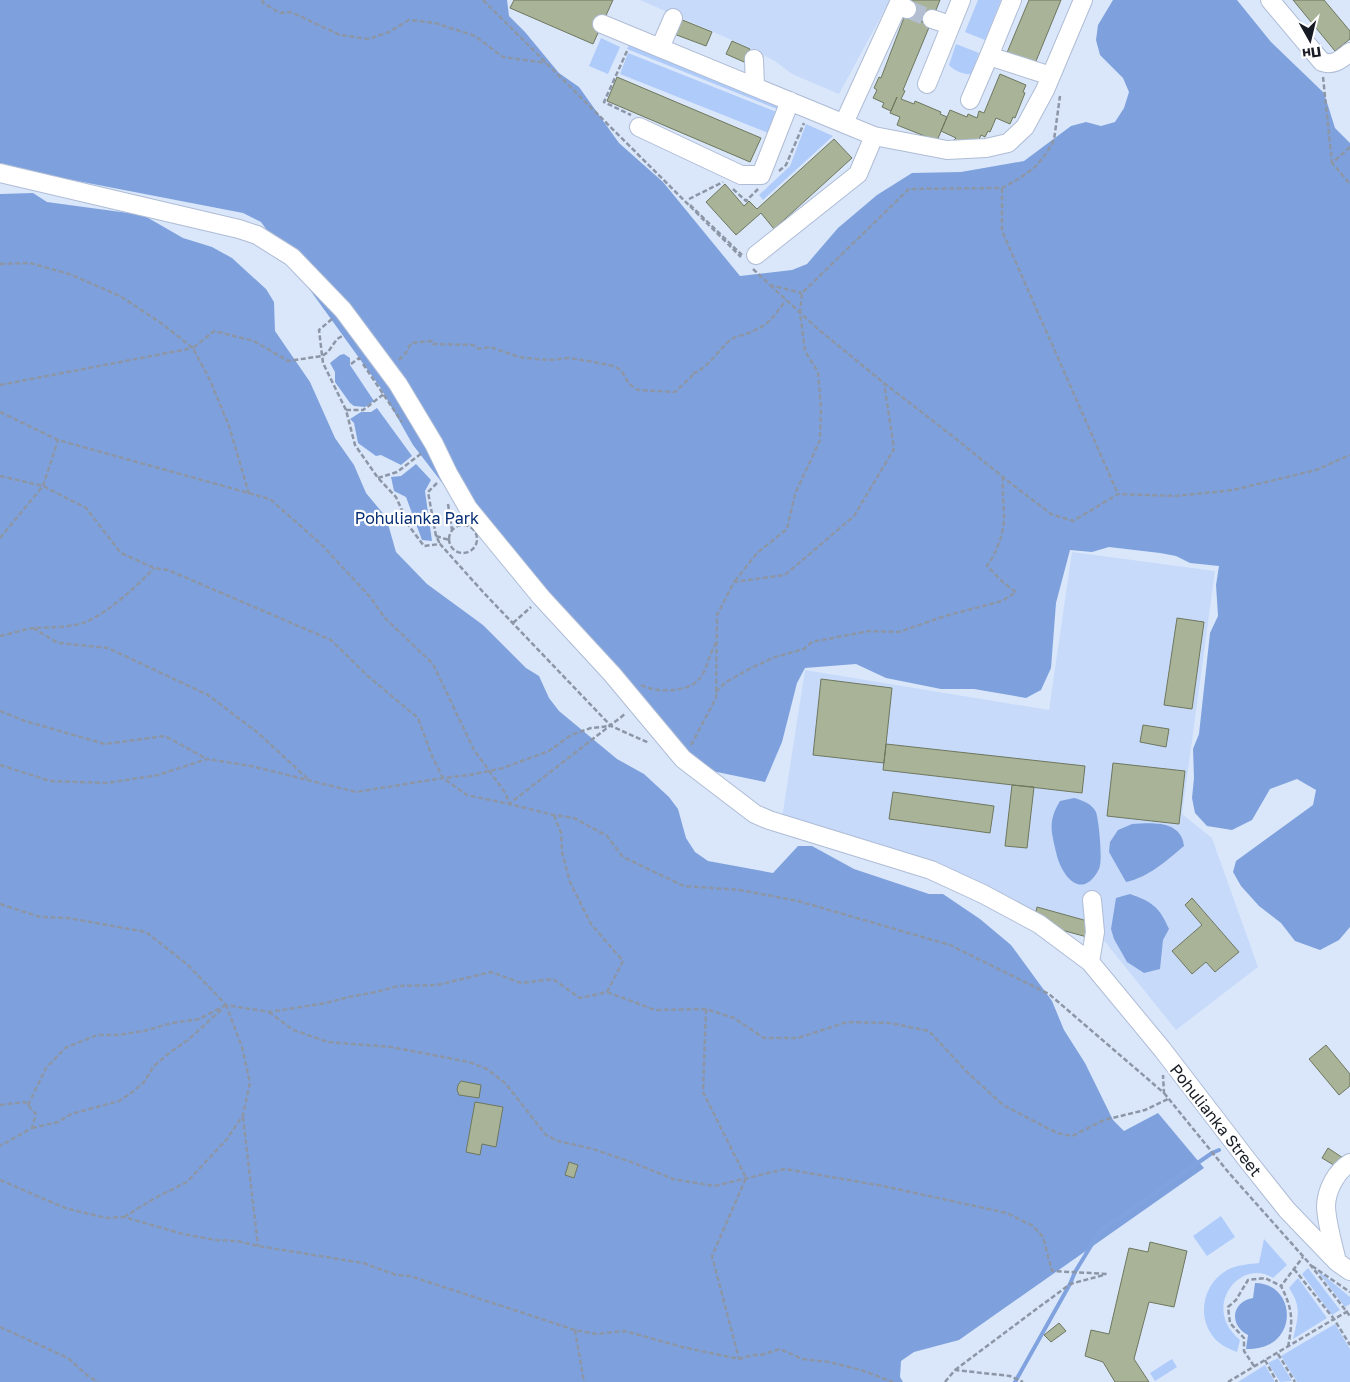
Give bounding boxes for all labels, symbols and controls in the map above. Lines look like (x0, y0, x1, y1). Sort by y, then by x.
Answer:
north arrow (1285, 15, 1335, 65)
text: Пн (1301, 44, 1322, 63)
park label: Pohulianka Park (355, 508, 479, 528)
street label: Pohulianka Street (1166, 1060, 1266, 1180)

